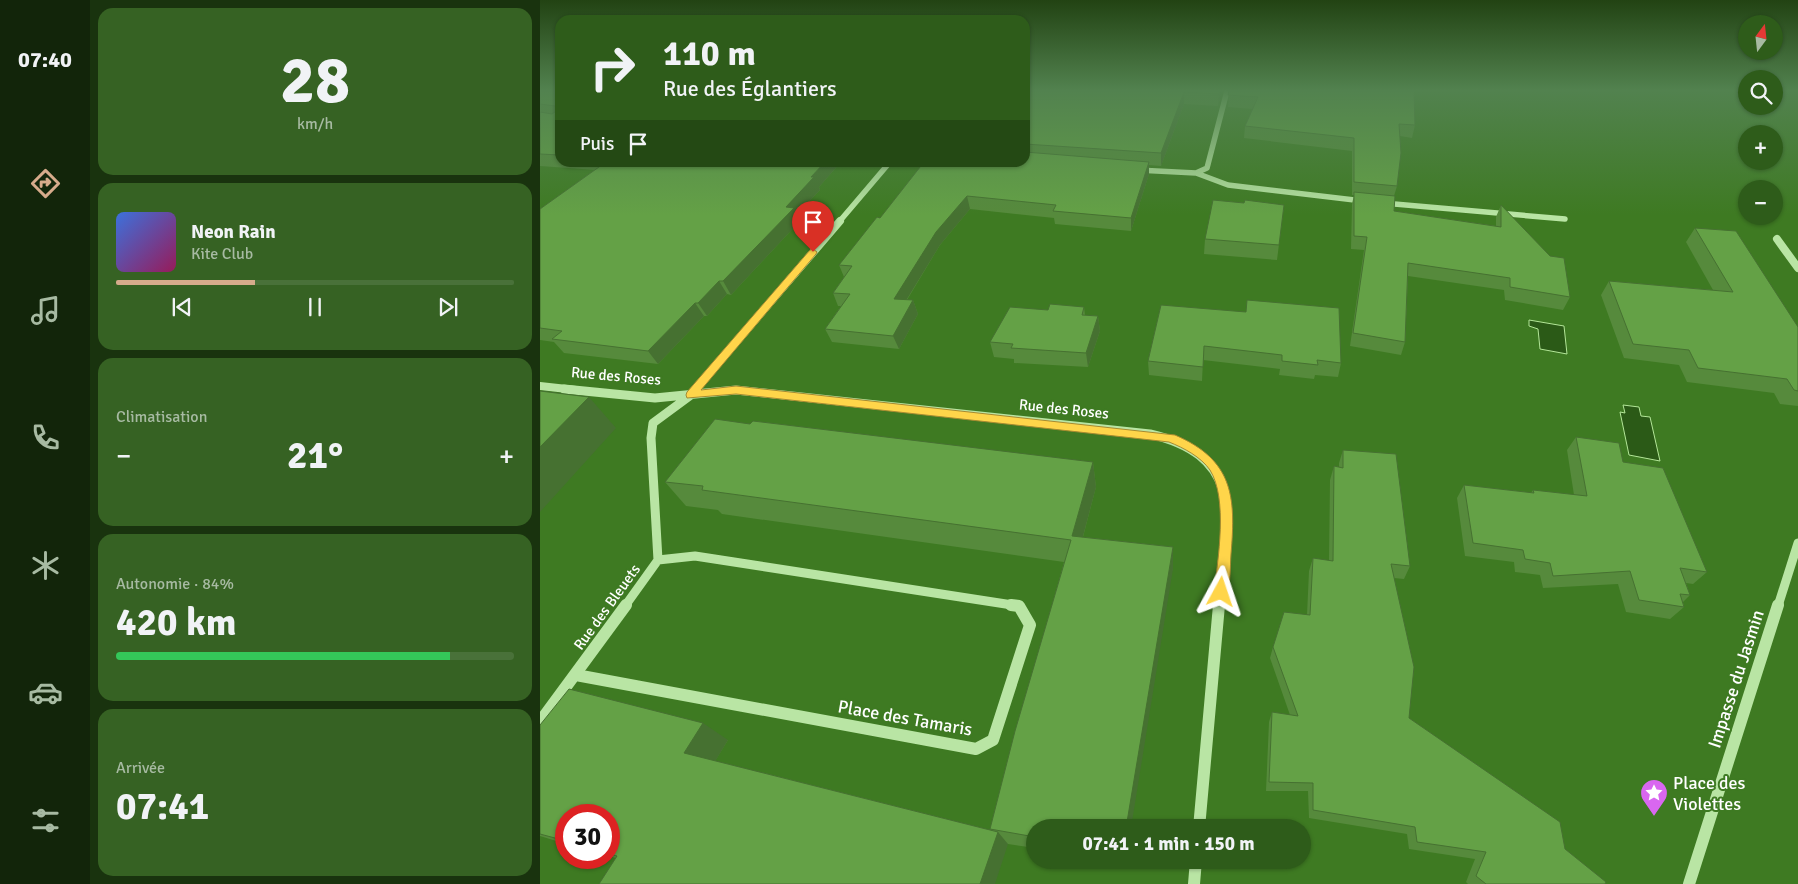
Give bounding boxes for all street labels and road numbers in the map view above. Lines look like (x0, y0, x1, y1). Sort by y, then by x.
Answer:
street label: Rue des Roses (570, 363, 662, 389)
street label: Rue des Roses (1018, 395, 1110, 423)
street label: Rue des Bleuets (570, 560, 644, 653)
street label: Impasse du Jasmin (1703, 607, 1769, 751)
street label: Place des Tamaris (836, 695, 974, 741)

